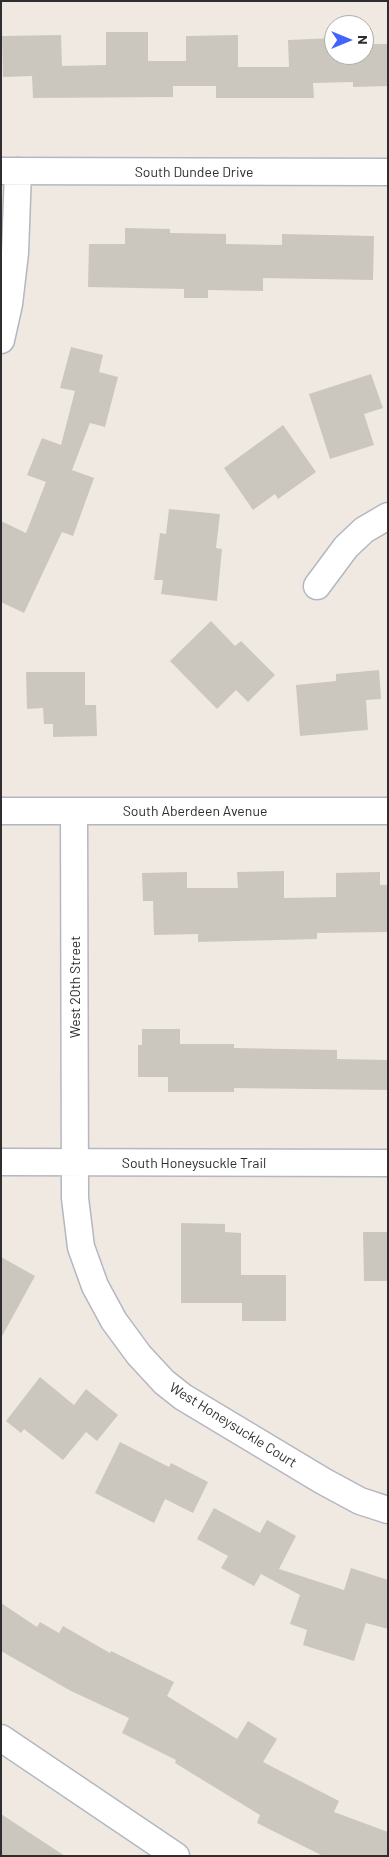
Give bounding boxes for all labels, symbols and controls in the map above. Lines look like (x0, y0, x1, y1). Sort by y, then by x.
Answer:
north arrow (324, 15, 374, 65)
text: N (355, 35, 372, 45)
street label: South Dundee Drive (135, 164, 253, 180)
street label: South Aberdeen Avenue (123, 803, 267, 819)
street label: West 20th Street (67, 936, 83, 1038)
street label: South Honeysuckle Trail (122, 1155, 266, 1171)
street label: West Honeysuckle Court (166, 1379, 300, 1471)

